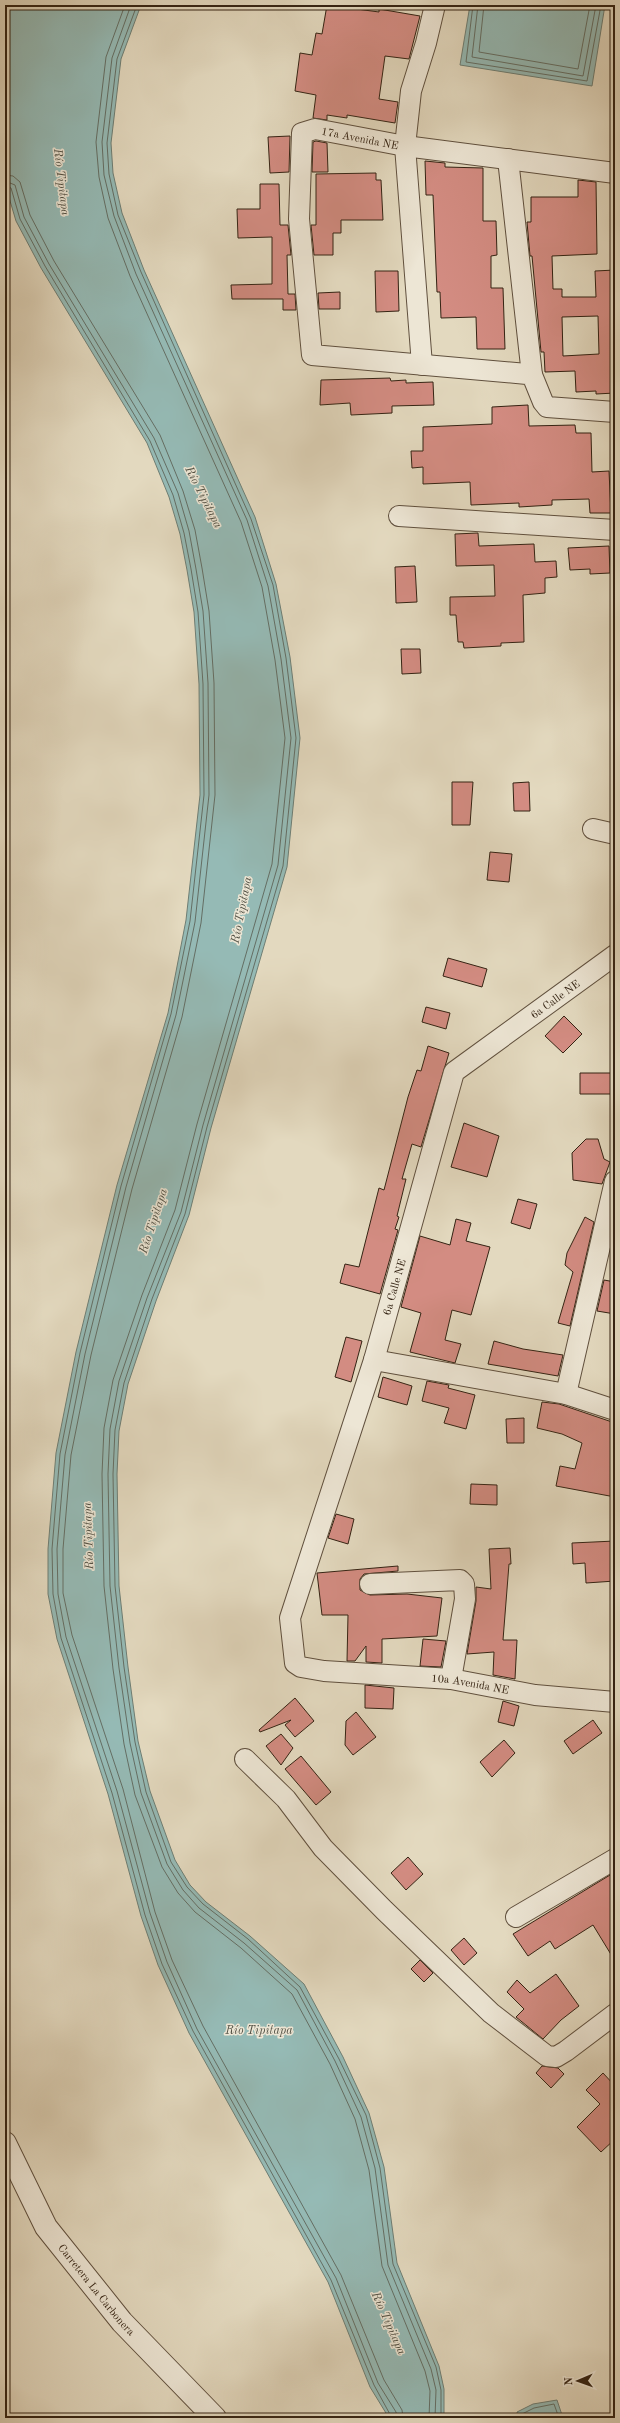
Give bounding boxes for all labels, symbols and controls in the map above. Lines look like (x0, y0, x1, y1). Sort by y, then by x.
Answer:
street label: 17a Avenida NE (320, 127, 399, 152)
water label: Río Tipitapa (51, 147, 71, 217)
water label: Río Tipitapa (182, 464, 224, 531)
water label: Río Tipitapa (229, 875, 254, 945)
street label: 6a Calle NE (529, 979, 583, 1022)
water label: Río Tipitapa (138, 1187, 170, 1256)
street label: 6a Calle NE (382, 1258, 409, 1317)
water label: Río Tipitapa (82, 1501, 96, 1571)
street label: 10a Avenida NE (431, 1674, 510, 1697)
water label: Río Tipitapa (224, 2025, 293, 2037)
street label: Carretera La Carbonera (55, 2243, 136, 2339)
water label: Río Tipitapa (368, 2289, 408, 2357)
north arrow (558, 2361, 598, 2401)
text: N (564, 2376, 575, 2386)

